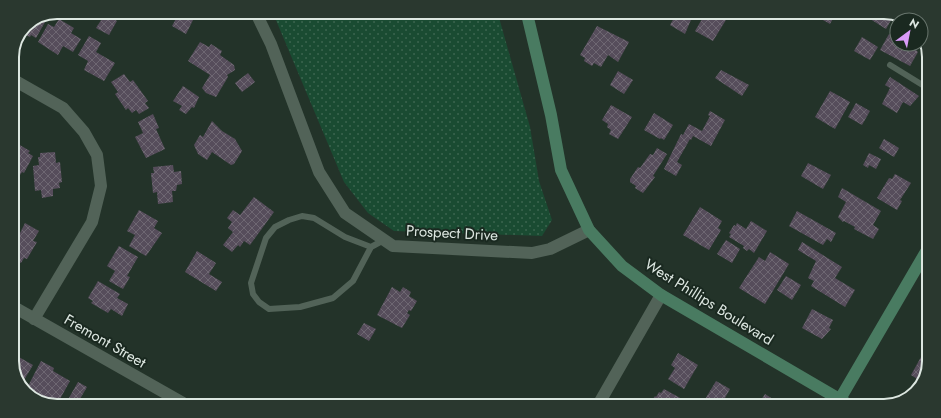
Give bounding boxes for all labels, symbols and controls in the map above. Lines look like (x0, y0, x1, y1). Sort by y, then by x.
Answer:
north arrow (889, 12, 929, 52)
text: N (906, 14, 922, 33)
street label: Prospect Drive (406, 220, 499, 246)
street label: West Phillips Boulevard (640, 253, 778, 351)
street label: Fremont Street (60, 309, 150, 374)

